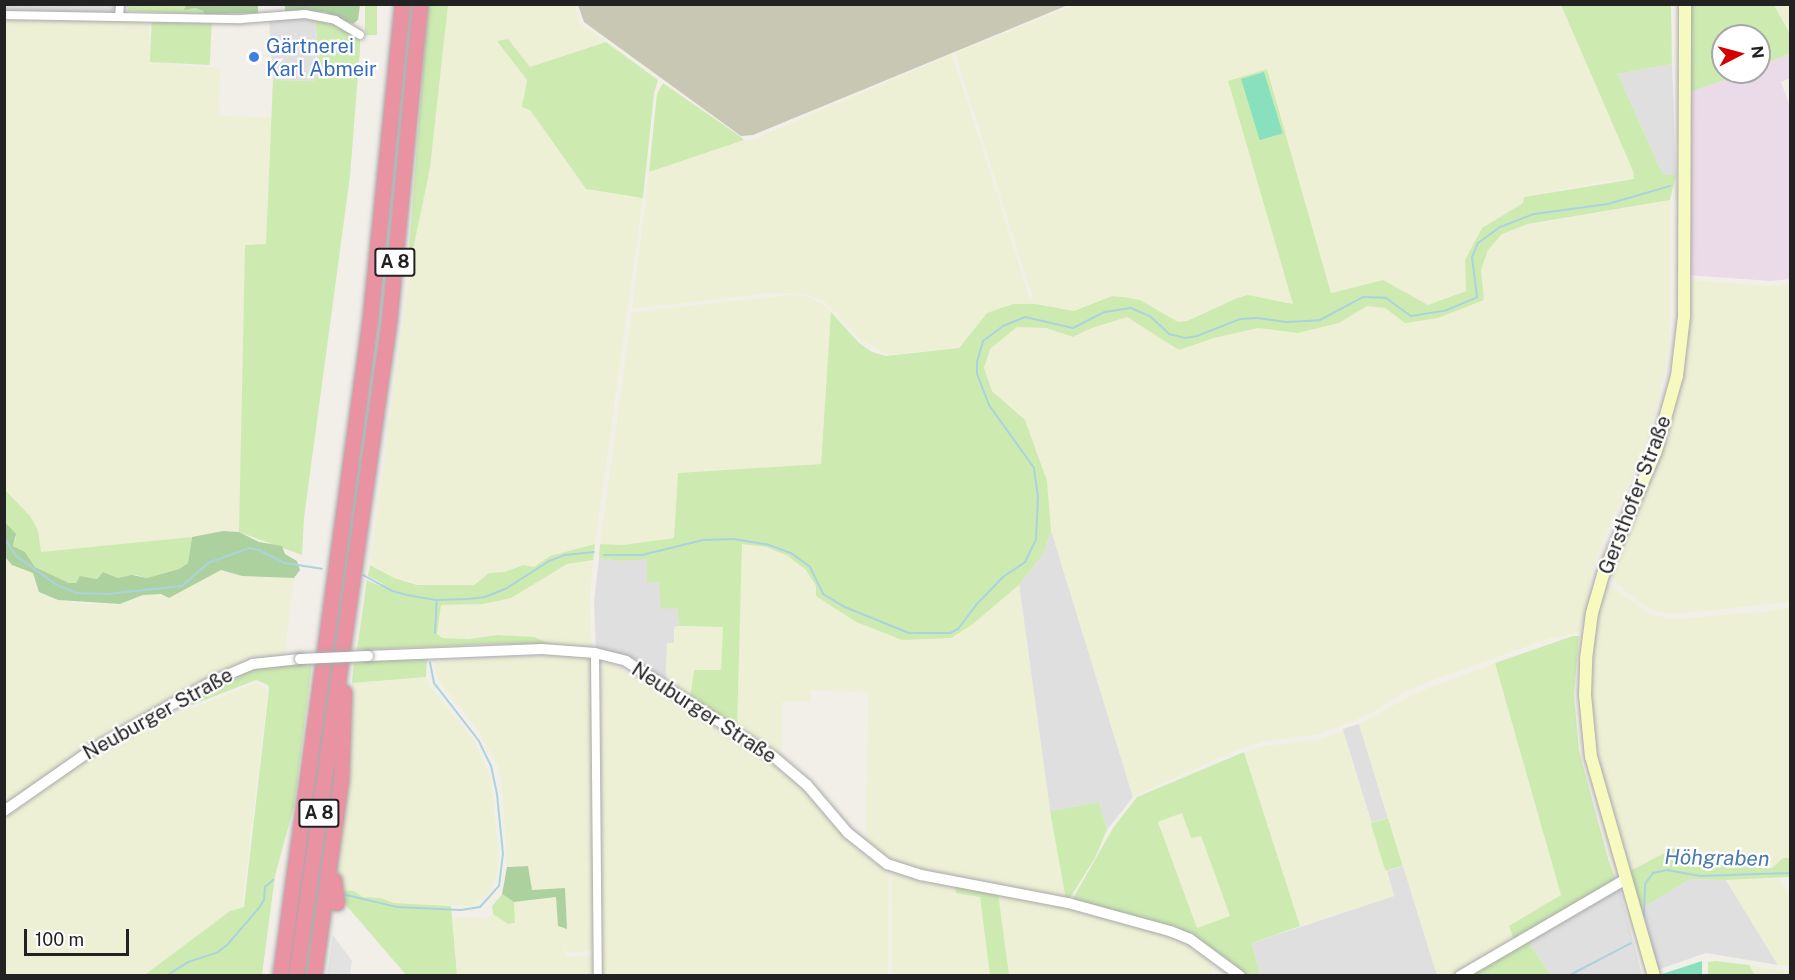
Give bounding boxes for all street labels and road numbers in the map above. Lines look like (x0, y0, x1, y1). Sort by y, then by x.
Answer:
road number: A 8 (374, 247, 416, 277)
street label: Gersthofer Straße (1594, 412, 1676, 578)
street label: Neuburger Straße (627, 657, 781, 769)
street label: Neuburger Straße (79, 663, 237, 765)
road number: A 8 (298, 798, 340, 828)

